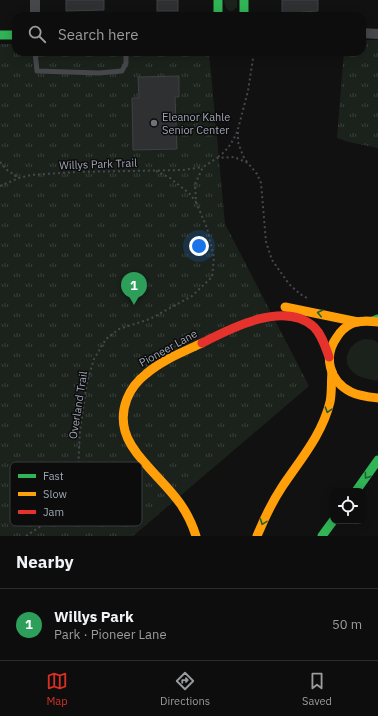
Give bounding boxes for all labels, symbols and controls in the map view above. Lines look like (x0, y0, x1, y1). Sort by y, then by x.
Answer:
search box (12, 12, 366, 56)
icon: search (26, 23, 48, 45)
text: Search here (58, 25, 138, 44)
place label: Eleanor Kahle Senior Center (162, 110, 230, 137)
marker: Eleanor Kahle Senior Center (149, 118, 159, 128)
street label: Willys Park Trail (59, 156, 137, 172)
your location (189, 236, 209, 256)
pin: 1 (121, 272, 147, 305)
one-way arrow (317, 310, 324, 318)
street label: Pioneer Lane (137, 326, 199, 370)
street label: Overland Trail (66, 370, 90, 440)
one-way arrow (324, 407, 333, 414)
legend (10, 462, 142, 526)
text: Fast (43, 469, 64, 483)
one-way arrow (365, 471, 372, 478)
text: Slow (43, 487, 67, 501)
map controls (330, 488, 366, 524)
button: locate (330, 488, 366, 524)
text: Jam (43, 505, 64, 519)
one-way arrow (259, 519, 267, 526)
text: Nearby (16, 551, 74, 573)
text: Willys Park (54, 607, 134, 626)
text: 1 (25, 616, 33, 633)
text: 50 m (332, 616, 362, 633)
text: Park · Pioneer Lane (54, 626, 167, 643)
tab: Map (46, 670, 68, 708)
tab: Directions (160, 670, 210, 708)
tab: Saved (302, 670, 332, 708)

